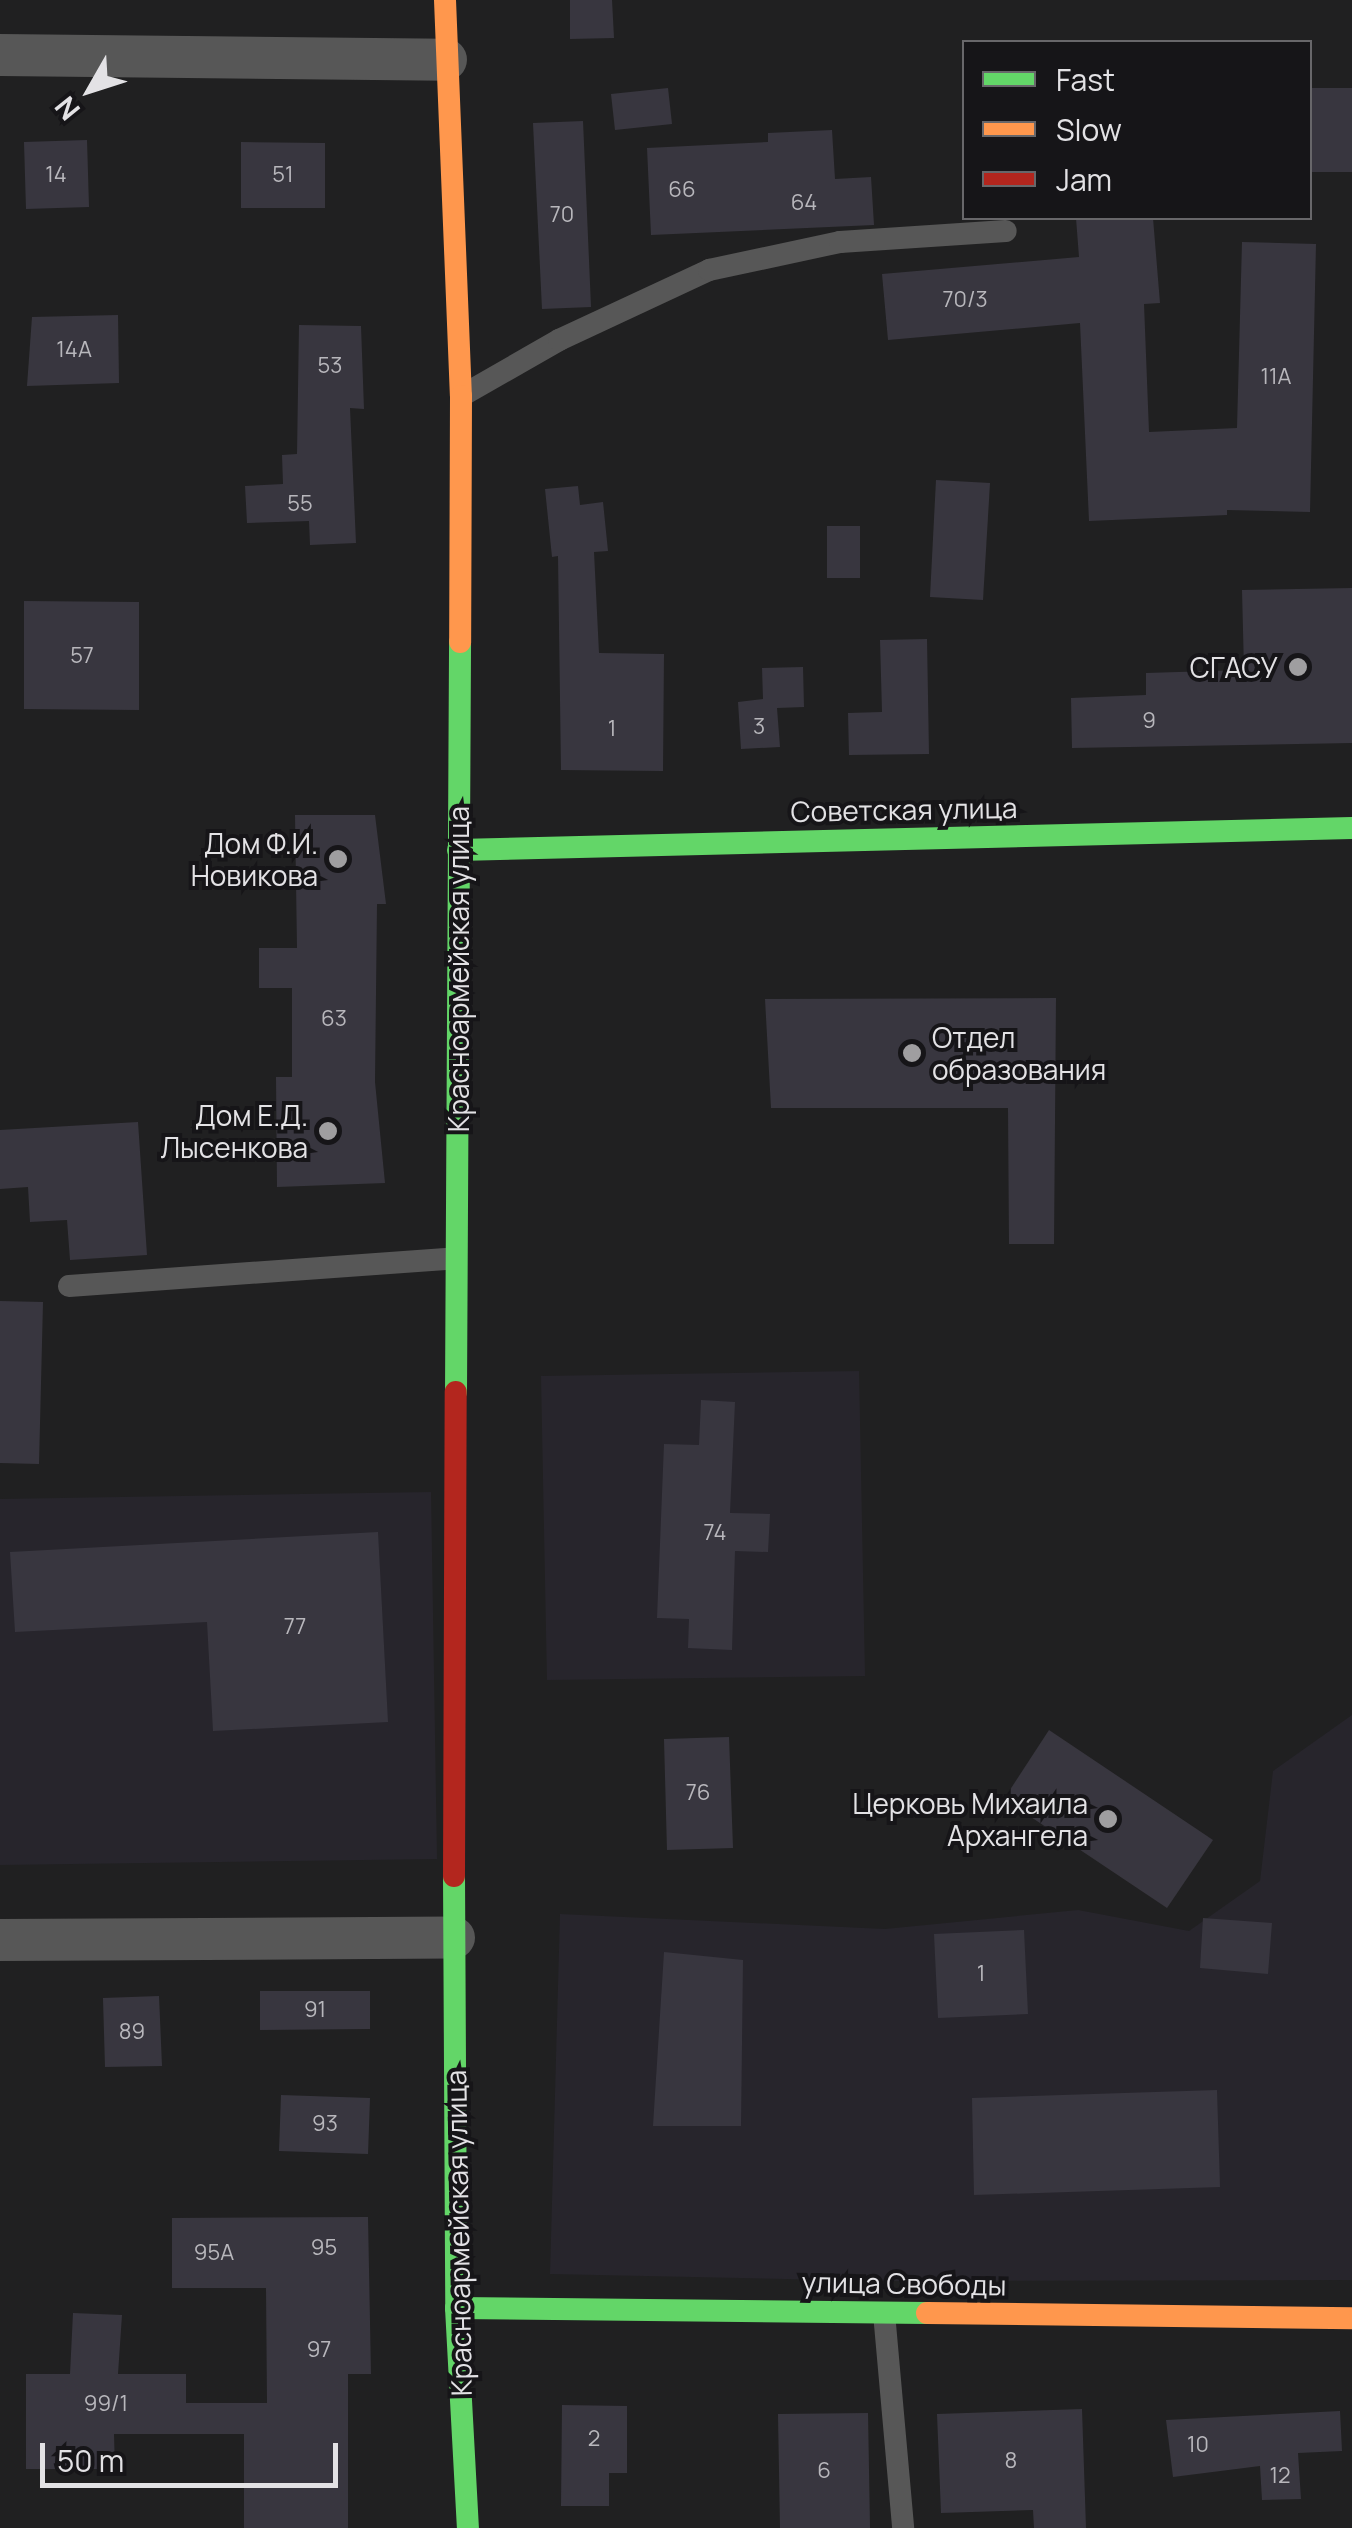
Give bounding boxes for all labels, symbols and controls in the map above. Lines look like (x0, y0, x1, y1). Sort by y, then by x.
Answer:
north arrow (40, 40, 140, 140)
legend (962, 40, 1312, 220)
text: Fast (1056, 59, 1115, 100)
text: N (46, 89, 88, 129)
text: Slow (1056, 109, 1122, 150)
text: Jam (1056, 159, 1112, 200)
house number: 14 (45, 162, 67, 188)
house number: 51 (272, 162, 294, 188)
house number: 66 (668, 177, 696, 203)
house number: 64 (791, 190, 817, 216)
house number: 70 (550, 202, 574, 228)
house number: 70/3 (942, 287, 988, 313)
house number: 14А (56, 337, 92, 363)
house number: 53 (318, 353, 342, 379)
house number: 11А (1260, 364, 1292, 390)
house number: 55 (287, 491, 313, 517)
house number: 57 (70, 643, 94, 669)
place label: СГАСУ (1190, 650, 1278, 684)
marker: СГАСУ (1287, 656, 1309, 678)
house number: 9 (1142, 708, 1156, 734)
house number: 3 (753, 714, 765, 740)
house number: 1 (608, 716, 616, 742)
street label: Советская улица (790, 790, 1018, 828)
street label: Красноармейская улица (441, 806, 475, 1132)
place label: Дом Ф.И. Новикова (191, 826, 318, 892)
marker: Дом Ф.И. Новикова (327, 848, 349, 870)
house number: 63 (321, 1006, 347, 1032)
place label: Отдел образования (932, 1020, 1106, 1086)
marker: Отдел образования (901, 1042, 923, 1064)
place label: Дом Е.Д. Лысенкова (161, 1098, 308, 1164)
marker: Дом Е.Д. Лысенкова (317, 1120, 339, 1142)
house number: 74 (703, 1520, 727, 1546)
house number: 77 (284, 1614, 306, 1640)
house number: 76 (686, 1780, 710, 1806)
place label: Церковь Михаила Архангела (852, 1786, 1088, 1852)
marker: Церковь Михаила Архангела (1097, 1808, 1119, 1830)
house number: 1 (977, 1961, 985, 1987)
house number: 91 (304, 1997, 326, 2023)
house number: 89 (119, 2019, 145, 2045)
street label: Красноармейская улица (438, 2070, 478, 2396)
house number: 93 (312, 2111, 338, 2137)
house number: 95 (311, 2235, 337, 2261)
house number: 95А (194, 2240, 234, 2266)
street label: улица Свободы (801, 2264, 1007, 2302)
house number: 97 (307, 2337, 331, 2363)
house number: 99/1 (84, 2391, 128, 2417)
scale bar (45, 2423, 342, 2485)
house number: 2 (588, 2426, 600, 2452)
house number: 10 (1187, 2432, 1209, 2458)
text: 50 m (57, 2440, 124, 2481)
house number: 8 (1005, 2448, 1017, 2474)
house number: 6 (817, 2458, 831, 2484)
house number: 12 (1269, 2463, 1291, 2489)

